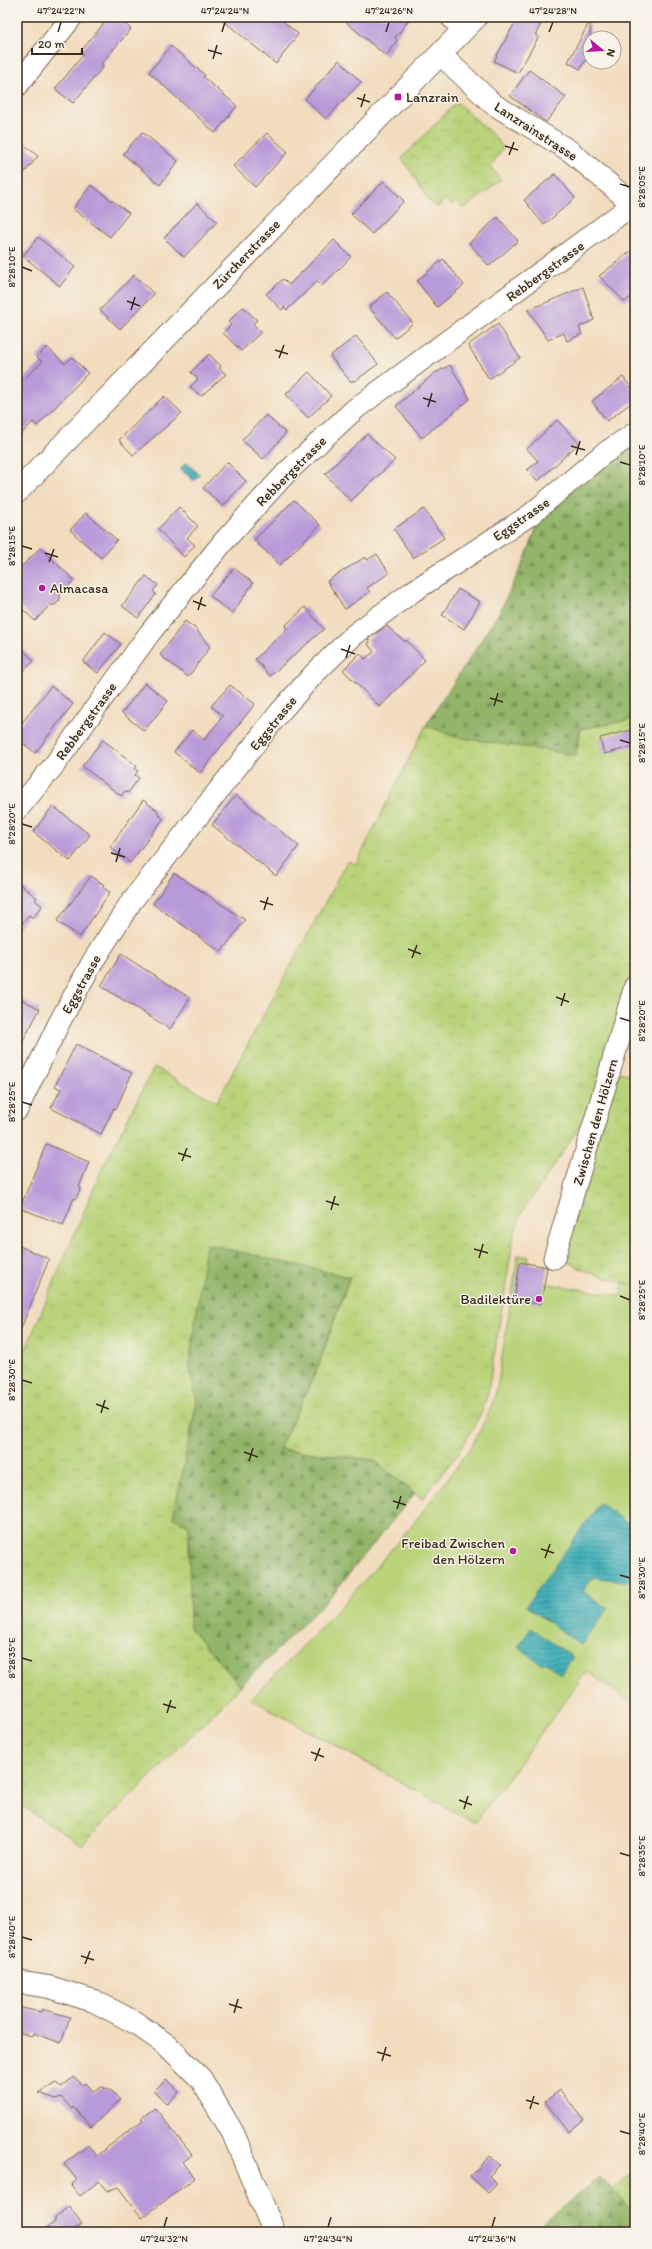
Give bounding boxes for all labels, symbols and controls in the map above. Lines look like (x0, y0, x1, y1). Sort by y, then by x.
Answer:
text: 47°24'22"N (37, 4, 85, 17)
text: 47°24'24"N (201, 4, 250, 17)
text: 47°24'26"N (365, 4, 413, 17)
text: 47°24'28"N (529, 4, 577, 17)
scale bar (32, 30, 82, 56)
north arrow (582, 30, 622, 70)
text: 20 m (38, 37, 65, 51)
text: N (604, 47, 618, 58)
place label: Lanzrain (406, 89, 459, 106)
marker: Lanzrain (393, 92, 403, 102)
street label: Lanzrainstrasse (491, 98, 581, 165)
text: 8°28'05"E (635, 166, 648, 208)
street label: Zürcherstrasse (209, 216, 284, 293)
street label: Rebbergstrasse (503, 237, 588, 305)
text: 8°28'10"E (5, 246, 18, 288)
street label: Rebbergstrasse (253, 432, 330, 510)
text: 8°28'10"E (635, 444, 648, 486)
street label: Eggstrasse (490, 494, 553, 545)
text: 8°28'15"E (5, 525, 18, 566)
place label: Almacasa (50, 580, 109, 597)
marker: Almacasa (37, 583, 47, 593)
street label: Rebbergstrasse (52, 679, 121, 764)
street label: Eggstrasse (246, 692, 301, 754)
text: 8°28'15"E (635, 722, 648, 763)
text: 8°28'20"E (5, 803, 18, 845)
street label: Eggstrasse (58, 951, 105, 1017)
text: 8°28'20"E (635, 1000, 648, 1042)
street label: Zwischen den Hölzern (569, 1056, 622, 1187)
text: 8°28'25"E (5, 1081, 18, 1122)
text: 8°28'25"E (635, 1279, 648, 1320)
place label: Badilektüre (460, 1291, 531, 1308)
marker: Badilektüre (534, 1294, 544, 1304)
text: 8°28'30"E (5, 1359, 18, 1401)
place label: Freibad Zwischen den Hölzern (401, 1535, 506, 1568)
marker: Freibad Zwischen den Hölzern (508, 1546, 518, 1556)
text: 8°28'30"E (635, 1557, 648, 1599)
text: 8°28'35"E (5, 1637, 18, 1678)
text: 8°28'35"E (635, 1835, 648, 1876)
text: 8°28'40"E (5, 1915, 18, 1958)
text: 8°28'40"E (635, 2112, 648, 2155)
text: 47°24'32"N (140, 2232, 188, 2245)
text: 47°24'34"N (304, 2232, 353, 2245)
text: 47°24'36"N (468, 2232, 516, 2245)

